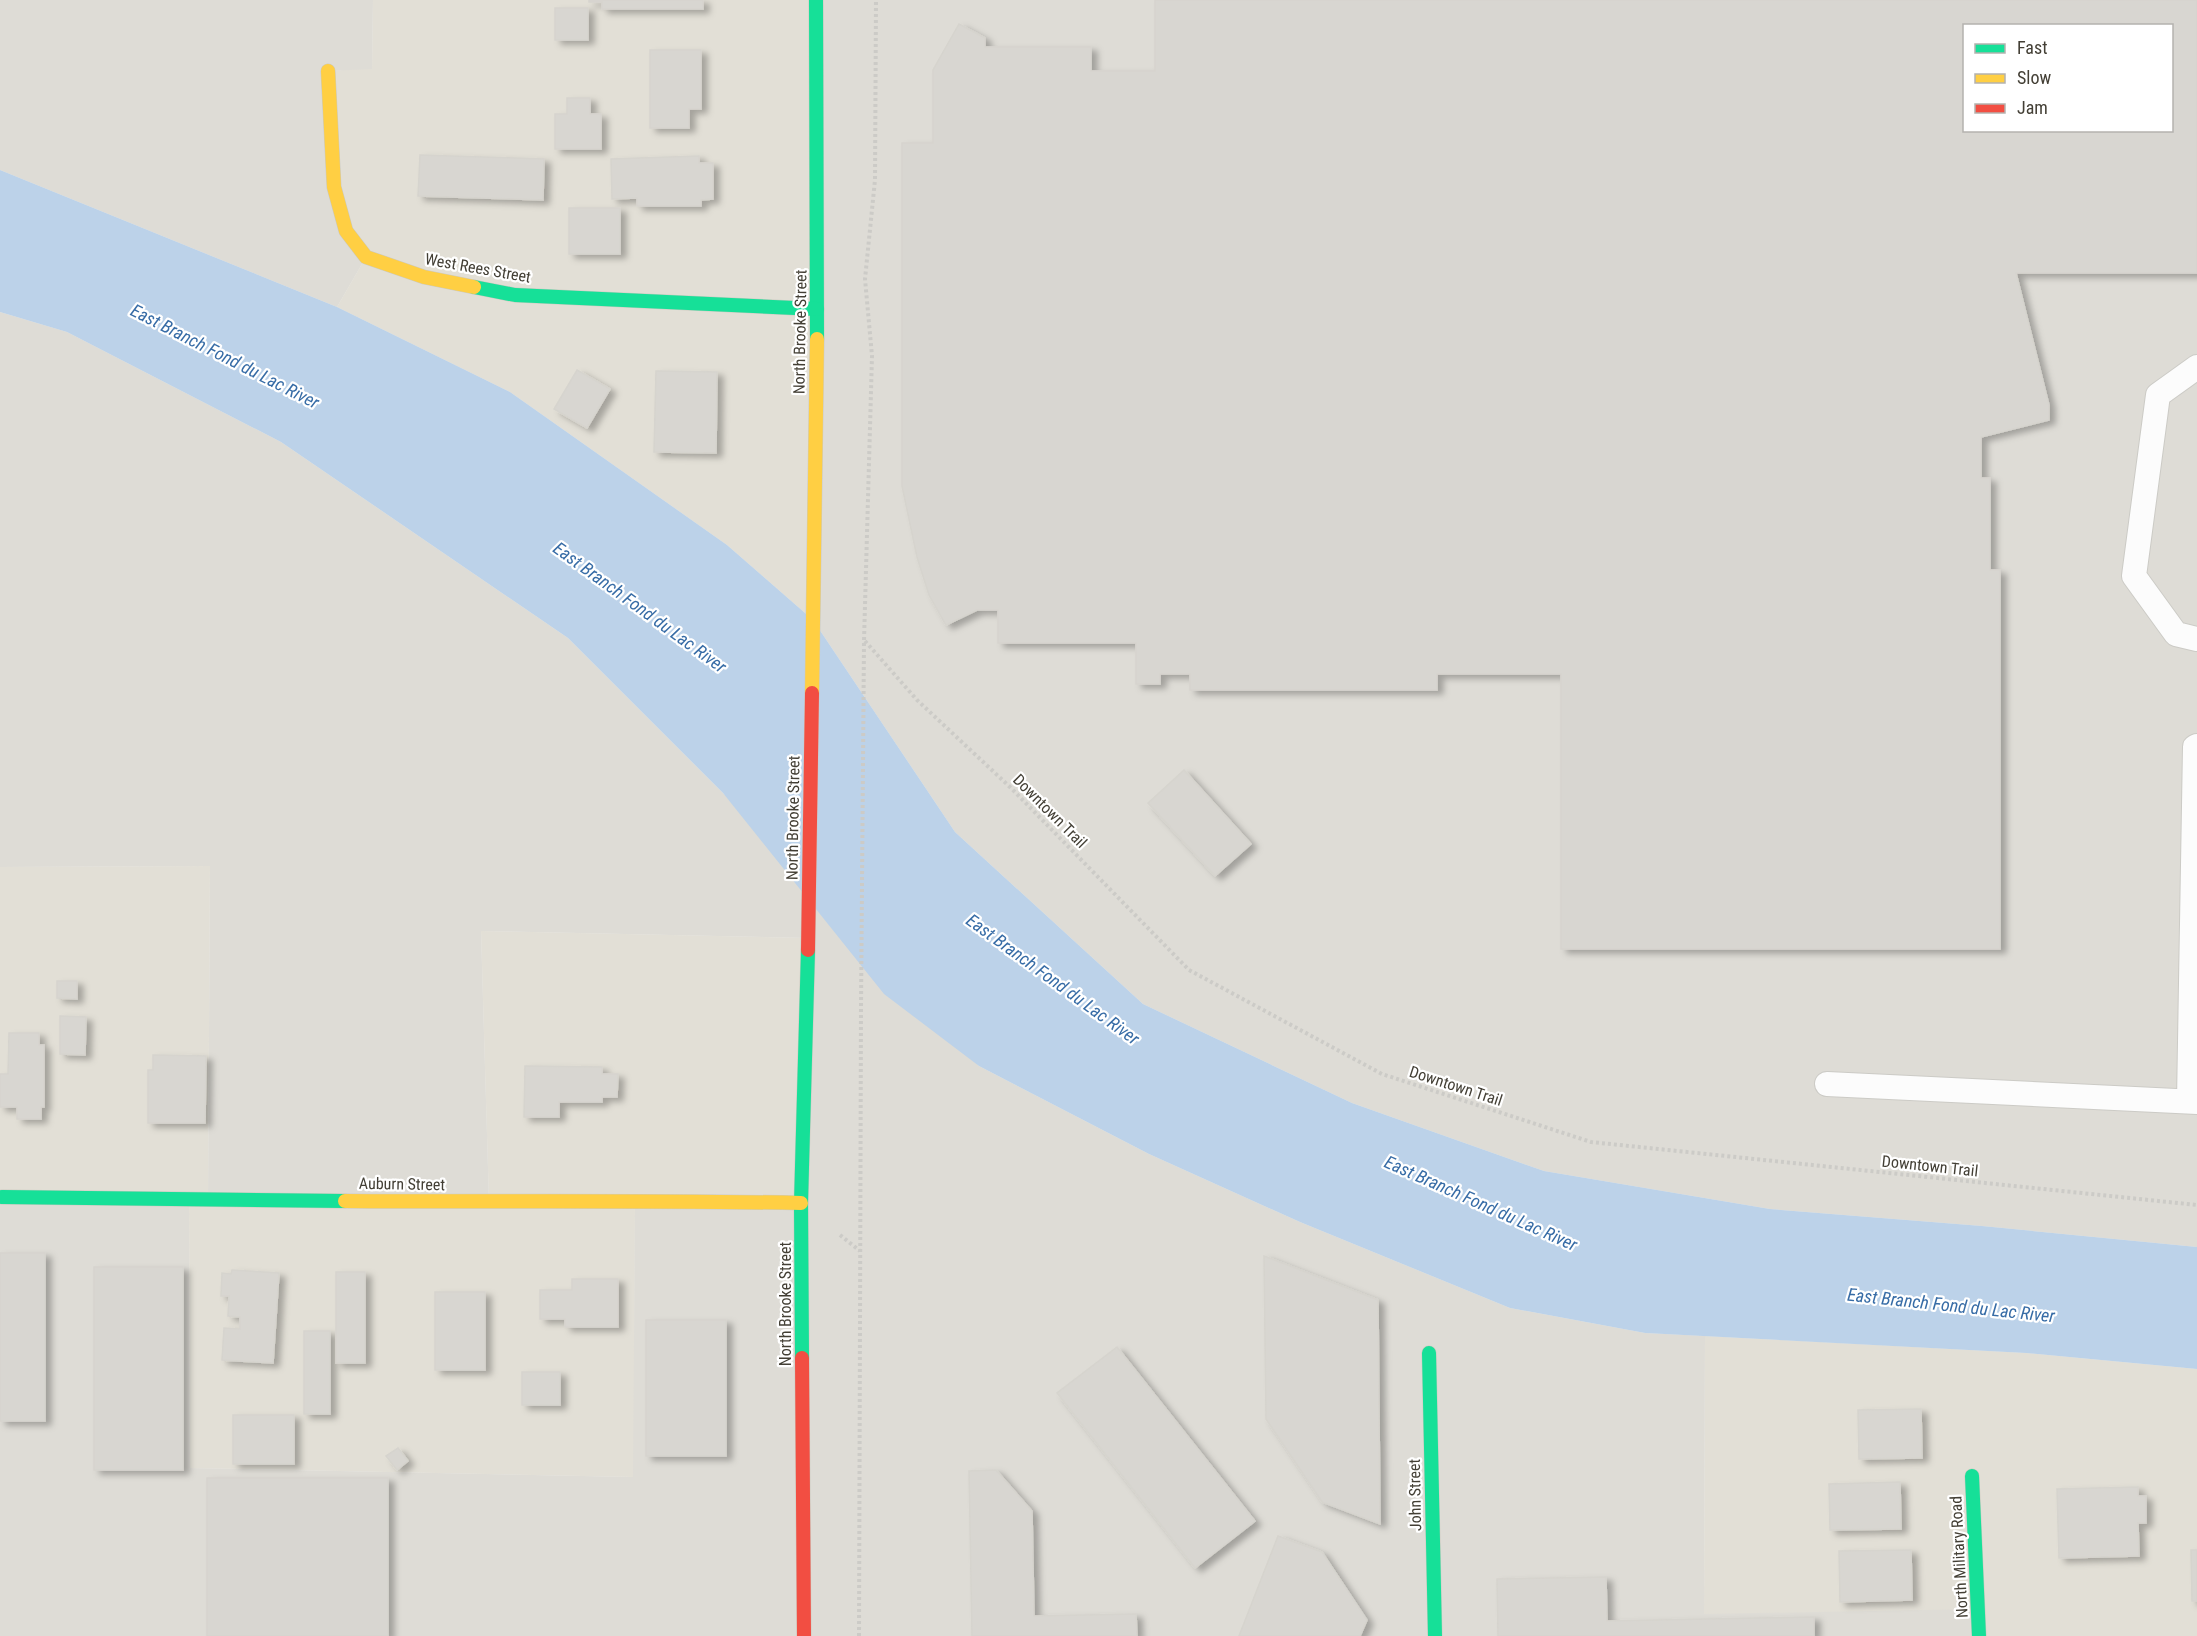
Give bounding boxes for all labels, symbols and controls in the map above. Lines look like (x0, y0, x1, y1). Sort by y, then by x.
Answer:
legend (1963, 24, 2173, 132)
text: Fast (2017, 37, 2048, 58)
text: Slow (2017, 67, 2052, 88)
text: Jam (2017, 97, 2048, 118)
street label: West Rees Street (424, 249, 533, 287)
street label: North Brooke Street (789, 269, 811, 394)
water label: East Branch Fond du Lac River (127, 299, 323, 413)
water label: East Branch Fond du Lac River (549, 537, 731, 677)
street label: North Brooke Street (782, 755, 804, 880)
street label: Downtown Trail (1009, 770, 1091, 852)
water label: East Branch Fond du Lac River (962, 909, 1144, 1049)
street label: Downtown Trail (1407, 1062, 1505, 1110)
water label: East Branch Fond du Lac River (1381, 1151, 1581, 1255)
street label: Downtown Trail (1881, 1151, 1979, 1181)
street label: Auburn Street (359, 1174, 446, 1194)
street label: North Brooke Street (776, 1241, 795, 1366)
water label: East Branch Fond du Lac River (1846, 1284, 2056, 1326)
street label: John Street (1405, 1458, 1425, 1531)
street label: North Military Road (1946, 1495, 1972, 1619)

